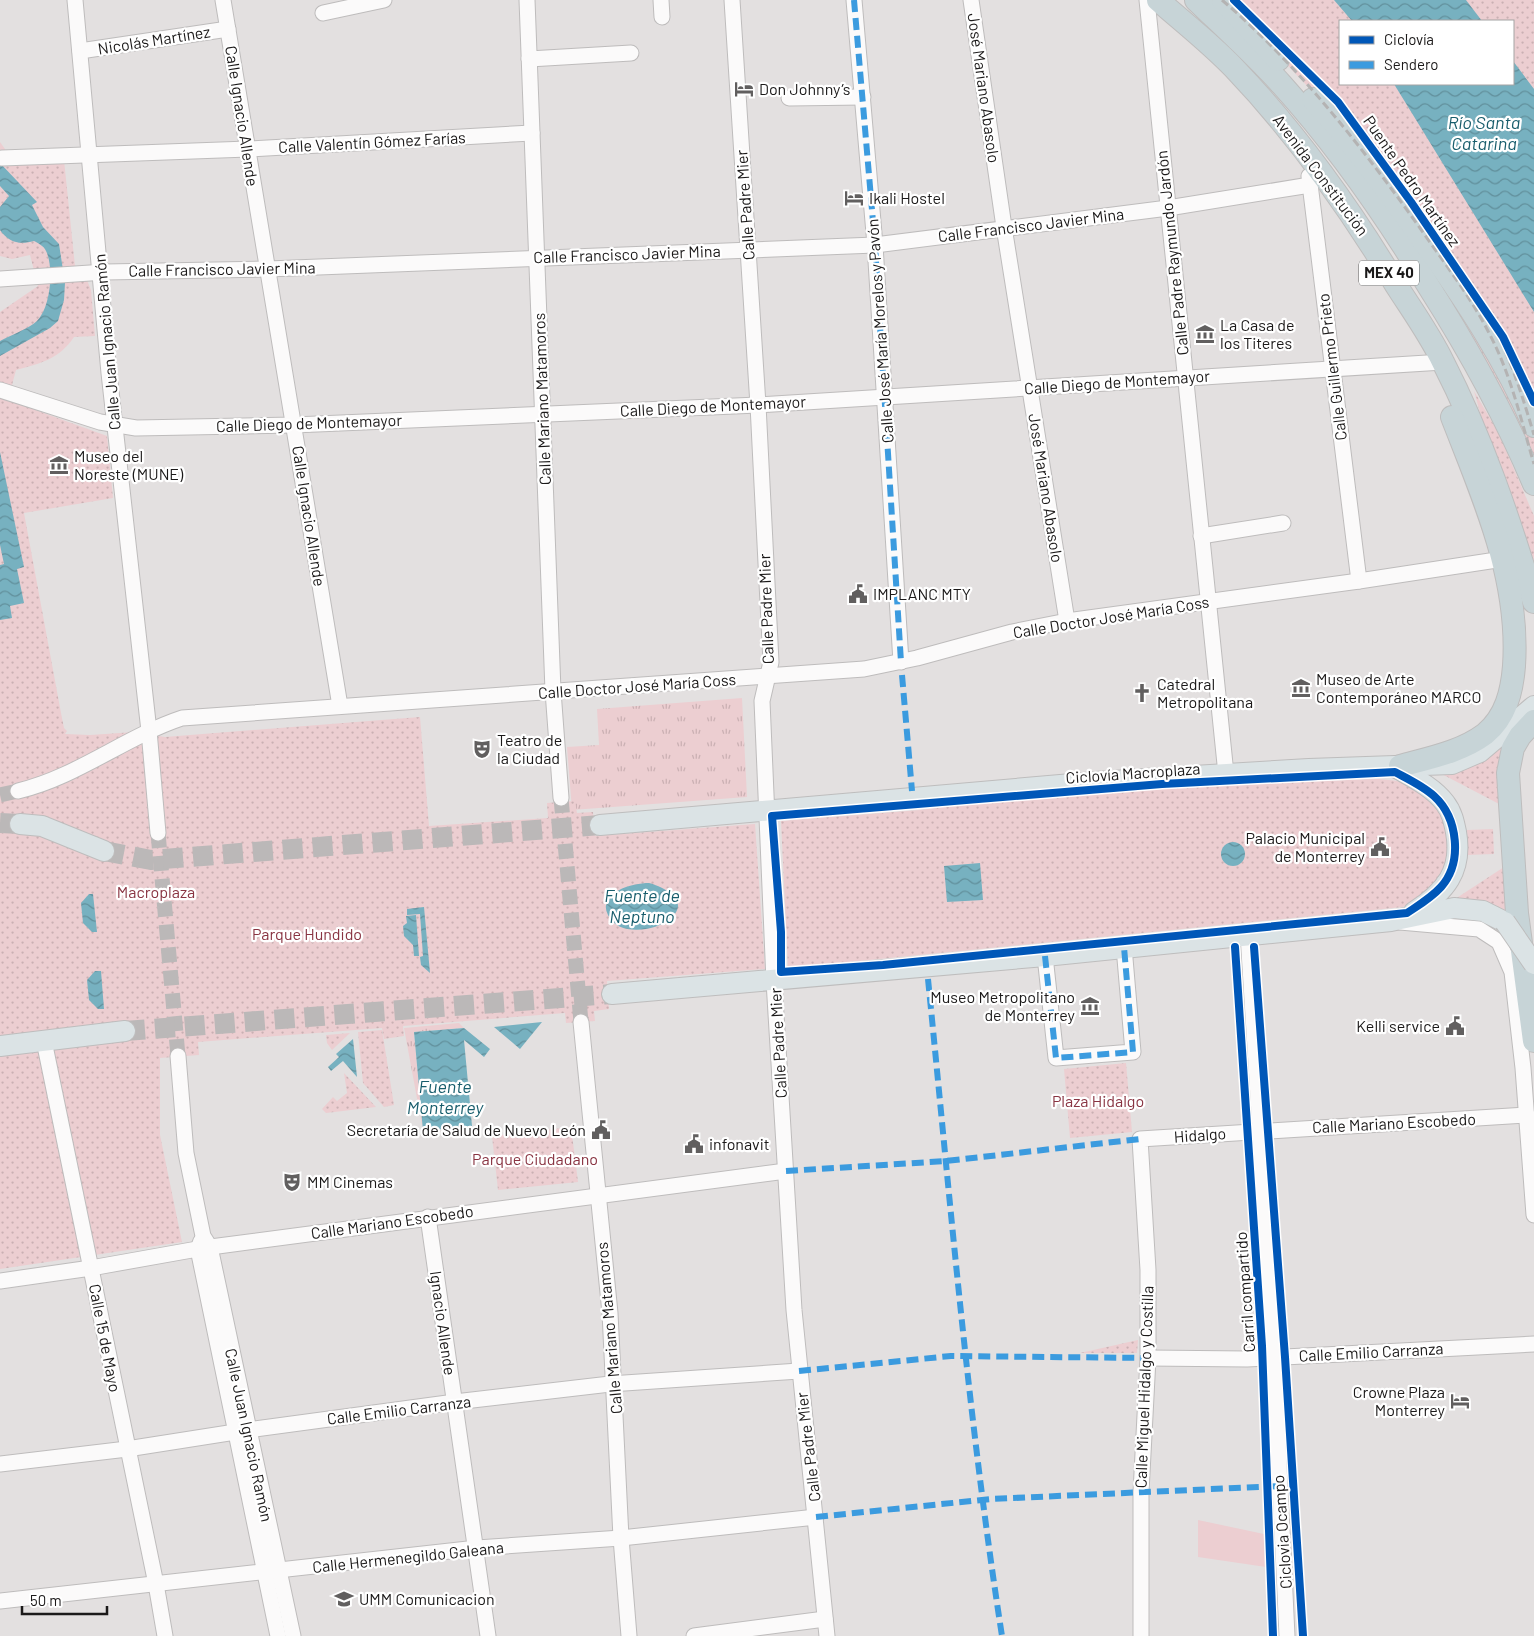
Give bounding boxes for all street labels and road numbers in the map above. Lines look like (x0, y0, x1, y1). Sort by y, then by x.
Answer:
street label: José Mariano Abasolo (965, 12, 1004, 164)
street label: Nicolás Martínez (96, 21, 212, 58)
street label: Calle Ignacio Allende (222, 44, 263, 188)
street label: Avenida Constitución (1270, 110, 1373, 239)
street label: Puente Pedro Martínez (1360, 112, 1465, 250)
street label: Calle Valentín Gómez Farías (278, 127, 466, 156)
street label: Calle Padre Mier (731, 149, 758, 261)
street label: Calle Padre Raymundo Jardón (1151, 150, 1192, 356)
street label: Calle Francisco Javier Mina (937, 204, 1125, 245)
street label: Calle José María Morelos y Pavón (862, 218, 897, 444)
street label: Calle Francisco Javier Mina (533, 241, 721, 266)
street label: Calle Juan Ignacio Ramón (89, 253, 124, 431)
street label: Calle Francisco Javier Mina (128, 257, 316, 280)
road number: MEX 40 (1359, 260, 1419, 286)
street label: Calle Guillermo Prieto (1313, 292, 1350, 442)
street label: Calle Mariano Matamoros (529, 312, 554, 486)
street label: Calle Diego de Montemayor (1023, 366, 1211, 397)
street label: Calle Diego de Montemayor (620, 391, 807, 420)
street label: Calle Diego de Montemayor (216, 410, 403, 435)
street label: José Mariano Abasolo (1025, 412, 1068, 564)
street label: Calle Ignacio Allende (289, 444, 330, 588)
street label: Calle Padre Mier (754, 553, 777, 665)
street label: Calle Doctor José María Coss (1012, 592, 1210, 641)
street label: Calle Doctor José María Coss (537, 669, 737, 702)
street label: Ciclovía Macroplaza (1065, 758, 1201, 787)
street label: Calle Padre Mier (765, 987, 790, 1099)
street label: Calle Mariano Escobedo (1312, 1109, 1476, 1136)
street label: Hidalgo (1173, 1123, 1227, 1146)
street label: Calle Mariano Escobedo (309, 1201, 474, 1242)
street label: Carril compartido (1231, 1231, 1258, 1353)
street label: Calle Mariano Matamoros (592, 1241, 625, 1415)
street label: Ignacio Allende (427, 1270, 460, 1376)
street label: Calle 15 de Mayo (86, 1282, 125, 1394)
street label: Calle Miguel Hidalgo y Costilla (1130, 1285, 1157, 1489)
street label: Calle Emilio Carranza (1298, 1338, 1444, 1365)
street label: Calle Juan Ignacio Ramón (222, 1346, 277, 1523)
street label: Calle Emilio Carranza (326, 1391, 472, 1428)
street label: Calle Padre Mier (791, 1391, 824, 1503)
street label: Ciclovia Ocampo (1268, 1474, 1295, 1590)
street label: Calle Hermenegildo Galeana (311, 1537, 505, 1576)

